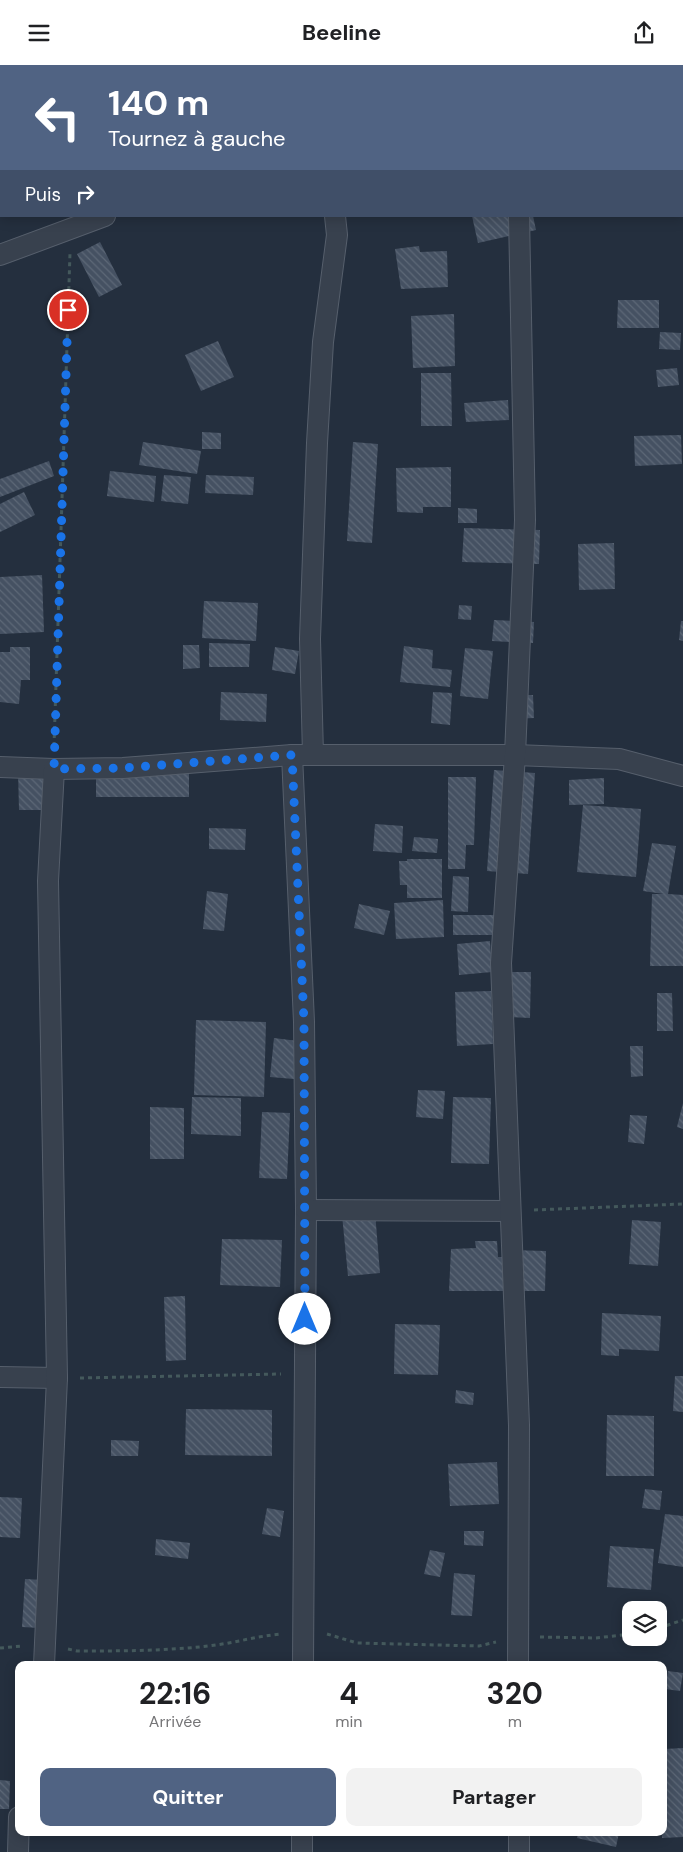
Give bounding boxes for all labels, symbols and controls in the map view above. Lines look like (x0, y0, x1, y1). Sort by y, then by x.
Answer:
text: Beeline (302, 18, 381, 47)
icon: menu (25, 19, 53, 47)
icon: share (630, 19, 658, 47)
text: 140 m (108, 80, 209, 126)
icon: left (25, 85, 90, 150)
text: Tournez à gauche (108, 124, 286, 153)
icon: right (71, 180, 99, 208)
text: Puis (25, 182, 61, 207)
pin (47, 289, 89, 331)
icon: arrive (54, 296, 82, 324)
position arrow (278, 1292, 330, 1344)
map controls (622, 1601, 667, 1646)
button: layers (622, 1601, 667, 1646)
text: 22:16 (139, 1674, 211, 1713)
text: 4 (339, 1674, 359, 1713)
text: 320 (487, 1674, 543, 1713)
text: Arrivée (149, 1711, 201, 1732)
text: min (335, 1711, 363, 1732)
text: m (508, 1711, 522, 1732)
button: Quitter (40, 1768, 336, 1826)
button: Partager (346, 1768, 642, 1826)

